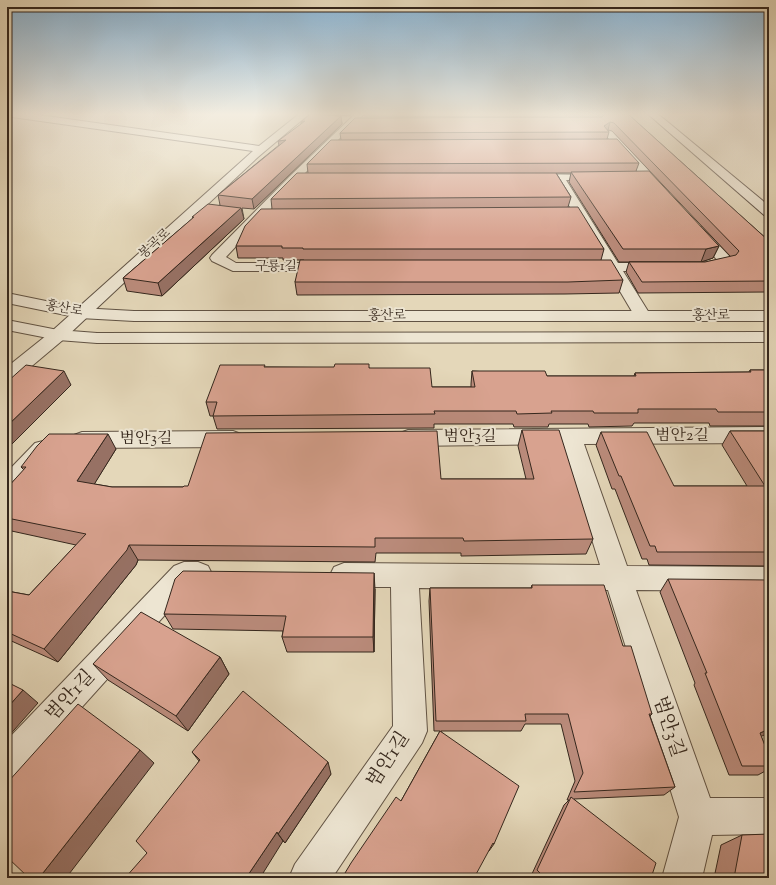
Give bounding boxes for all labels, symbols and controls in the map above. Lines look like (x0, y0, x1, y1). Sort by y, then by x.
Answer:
street label: 봉곡로 (135, 224, 175, 263)
street label: 구룡1길 (255, 258, 297, 276)
street label: 홍산로 (44, 297, 85, 321)
street label: 홍산로 (368, 307, 406, 325)
street label: 홍산로 (692, 307, 730, 325)
street label: 범안2길 (655, 425, 709, 448)
street label: 범안3길 (444, 426, 496, 449)
street label: 범안3길 (120, 428, 172, 451)
street label: 범안1길 (40, 664, 102, 728)
street label: 범안3길 (645, 693, 691, 761)
street label: 범안1길 (361, 727, 417, 793)

